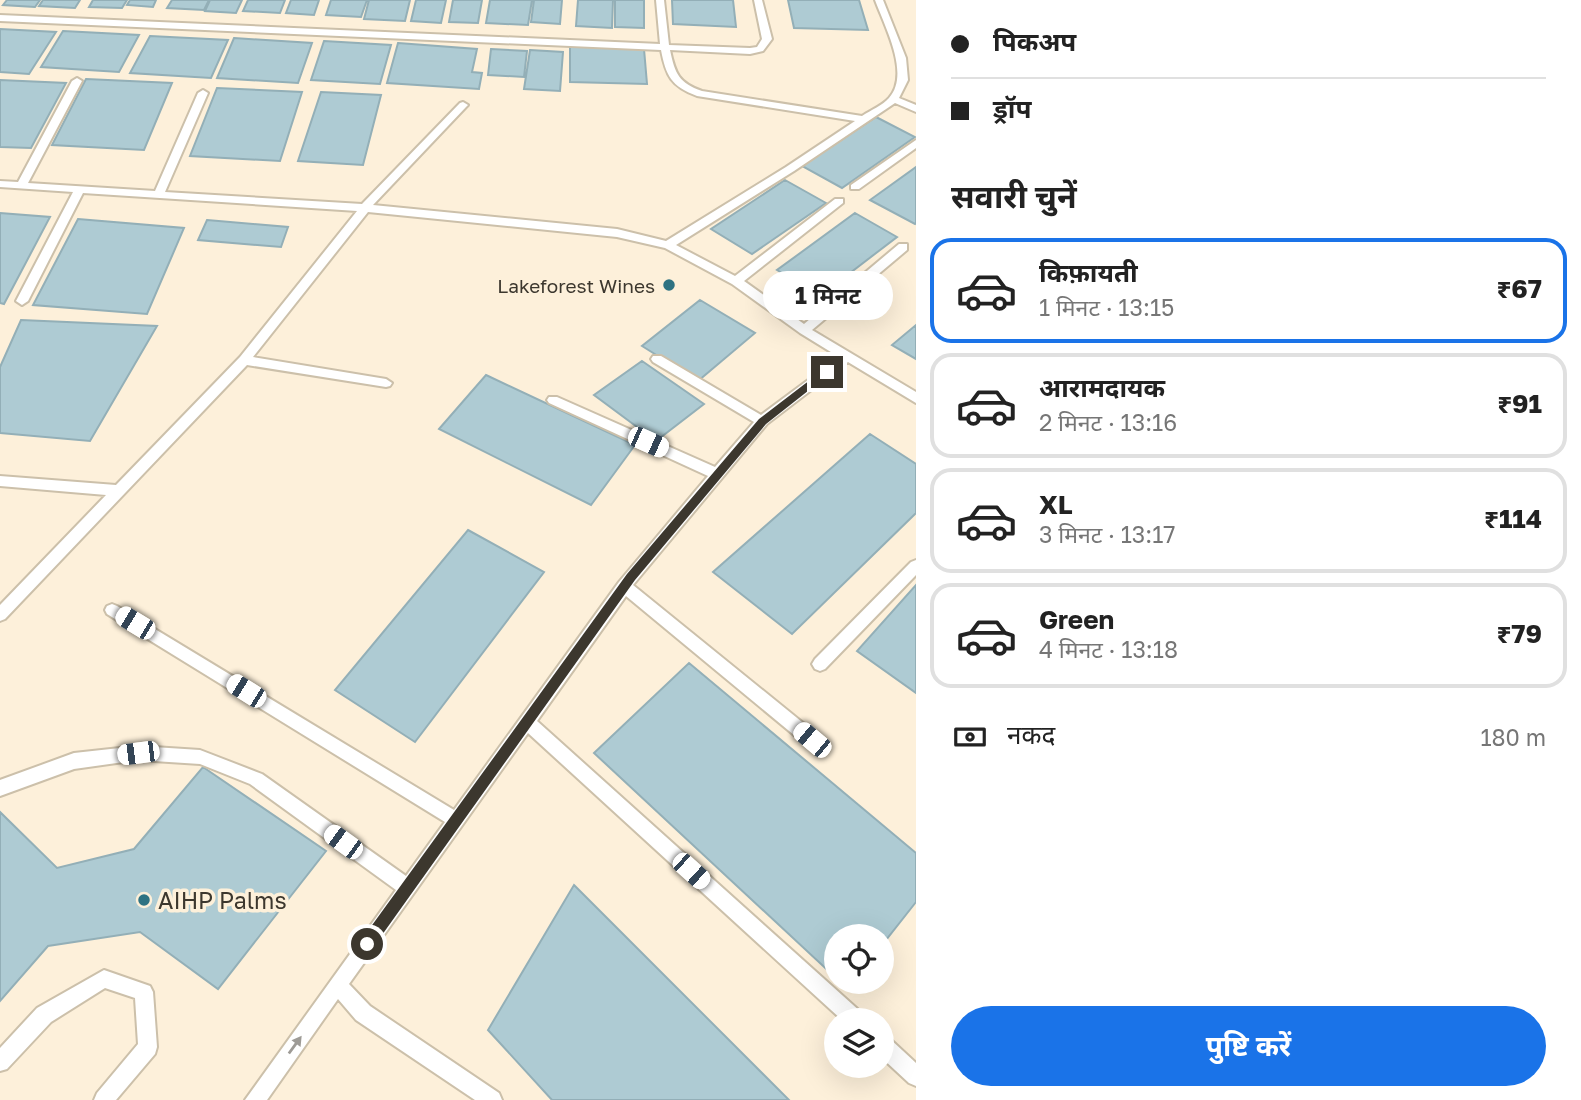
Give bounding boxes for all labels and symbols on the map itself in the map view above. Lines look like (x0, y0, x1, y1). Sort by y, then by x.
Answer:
callout: 1 मिनट (762, 270, 892, 320)
place label: Lakeforest Wines (497, 274, 655, 297)
marker: Lakeforest Wines (661, 277, 677, 293)
route end (811, 356, 843, 388)
car (625, 424, 672, 460)
car (112, 603, 159, 643)
car (223, 671, 270, 711)
car (790, 718, 835, 762)
car (116, 740, 161, 766)
car (320, 821, 367, 863)
car (669, 849, 714, 893)
place label: AIHP Palms (158, 886, 287, 914)
marker: AIHP Palms (136, 892, 152, 908)
route start (351, 928, 383, 960)
one-way arrow (288, 1036, 302, 1054)

